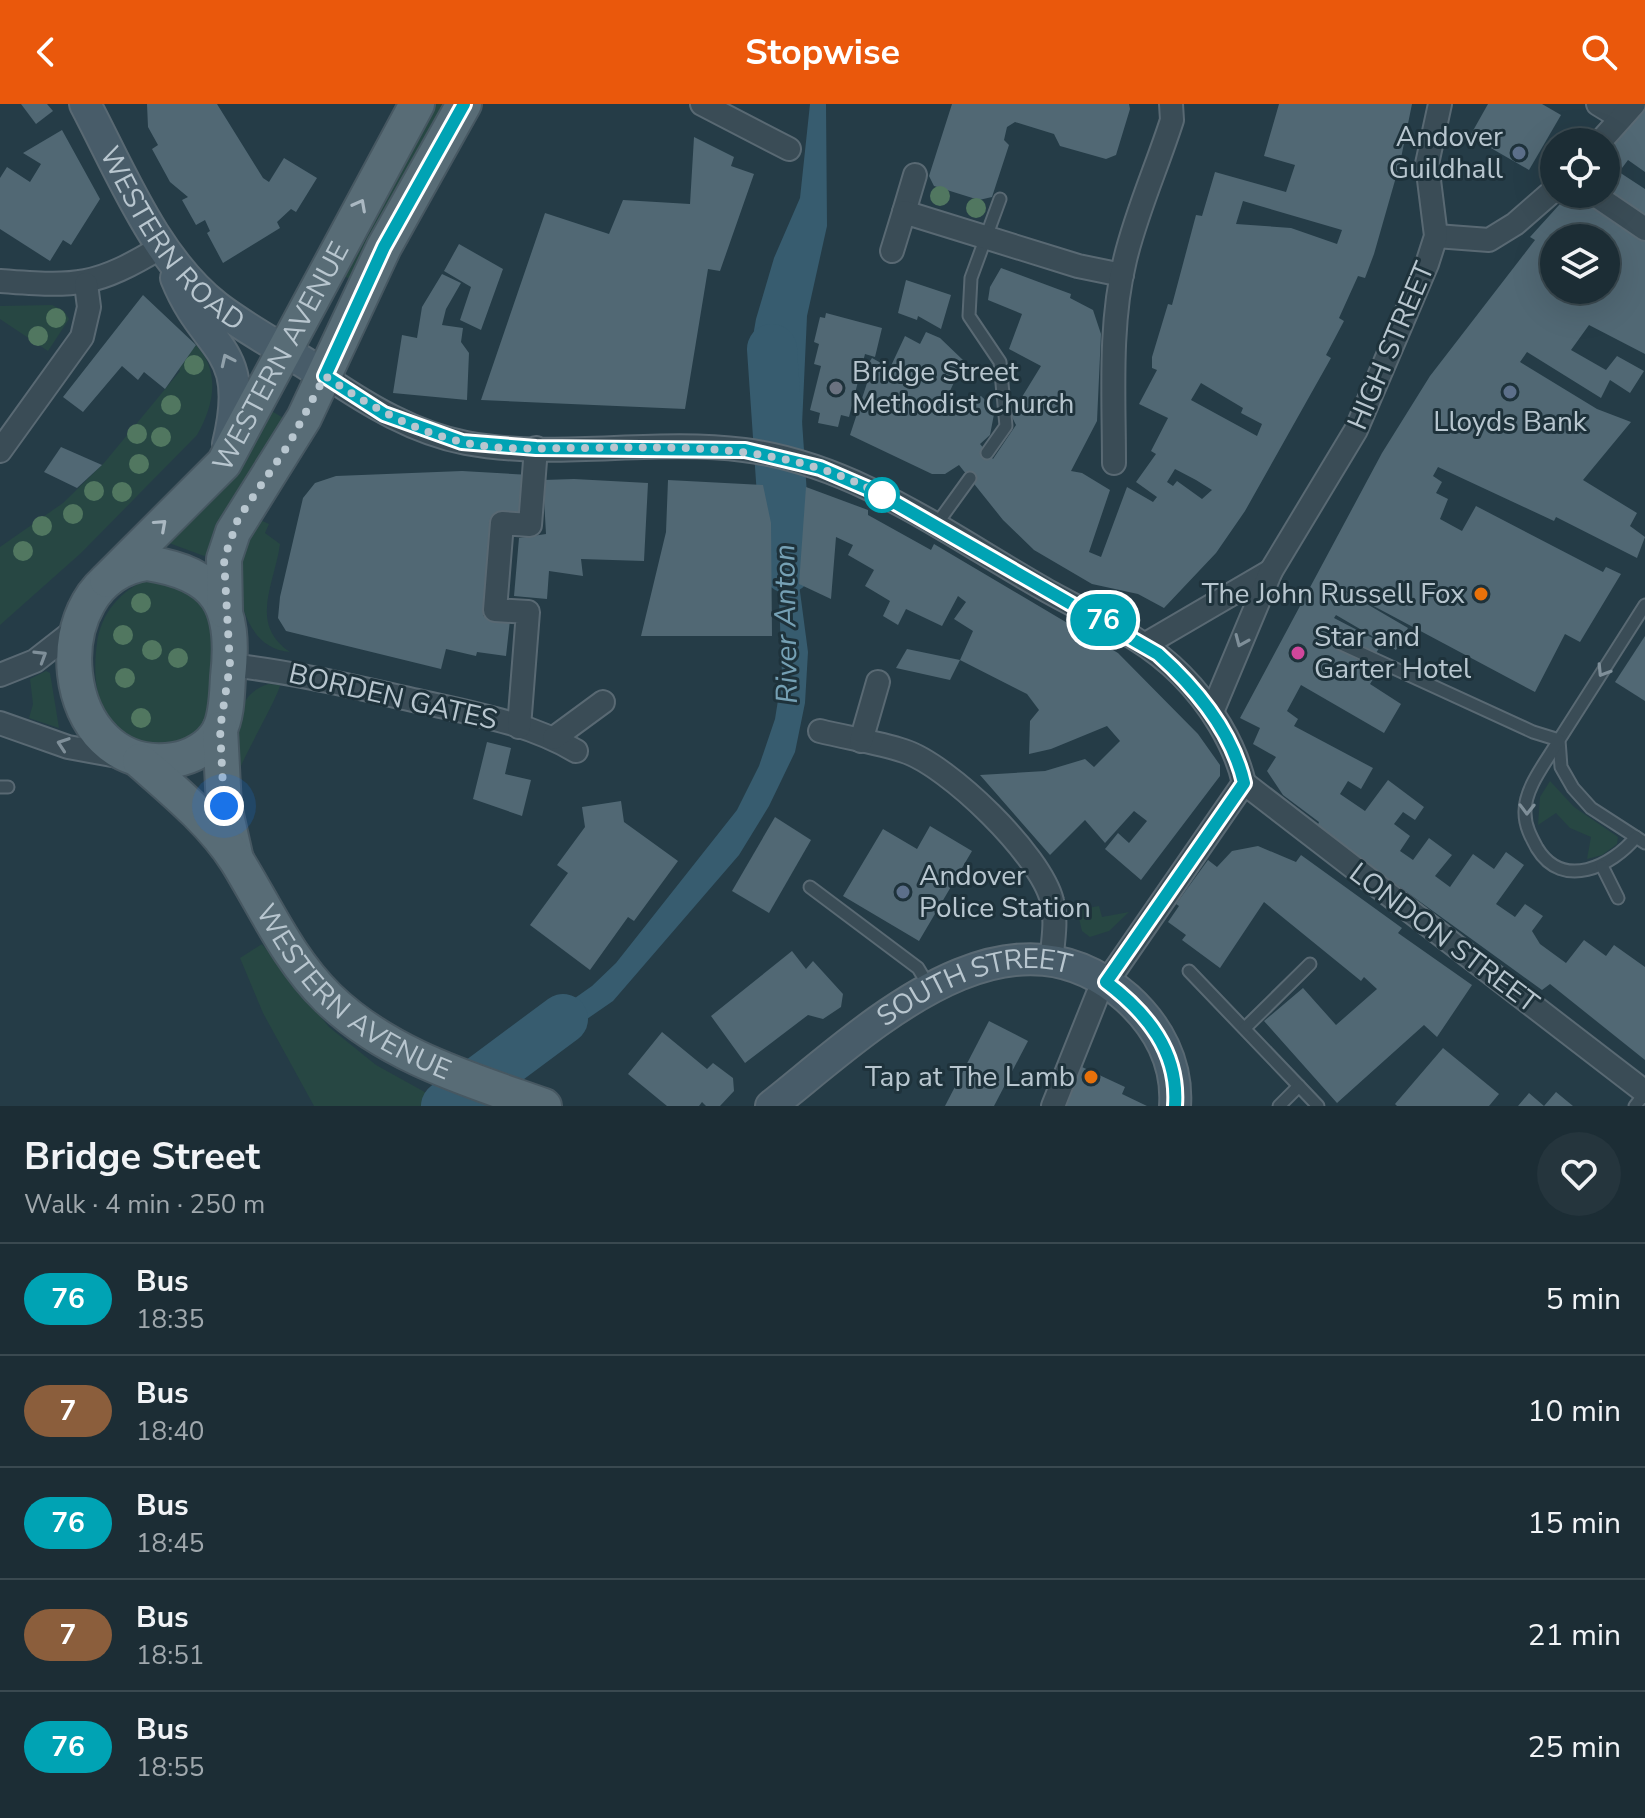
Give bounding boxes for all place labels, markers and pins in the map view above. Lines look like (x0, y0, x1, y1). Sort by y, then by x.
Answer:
place label: Andover Guildhall (1389, 118, 1504, 188)
marker: Andover Guildhall (1510, 144, 1528, 162)
place label: Bridge Street Methodist Church (852, 353, 1074, 423)
marker: Bridge Street Methodist Church (827, 379, 845, 397)
marker: Lloyds Bank (1501, 383, 1519, 401)
place label: Lloyds Bank (1433, 403, 1588, 441)
unlabelled marker (865, 478, 899, 512)
place label: The John Russell Fox (1202, 575, 1465, 613)
marker: The John Russell Fox (1472, 585, 1490, 603)
place label: Star and Garter Hotel (1314, 618, 1472, 688)
marker: Star and Garter Hotel (1289, 644, 1307, 662)
place label: Andover Police Station (919, 857, 1091, 927)
marker: Andover Police Station (894, 883, 912, 901)
place label: Tap at The Lamb (865, 1058, 1075, 1096)
marker: Tap at The Lamb (1082, 1068, 1100, 1086)

